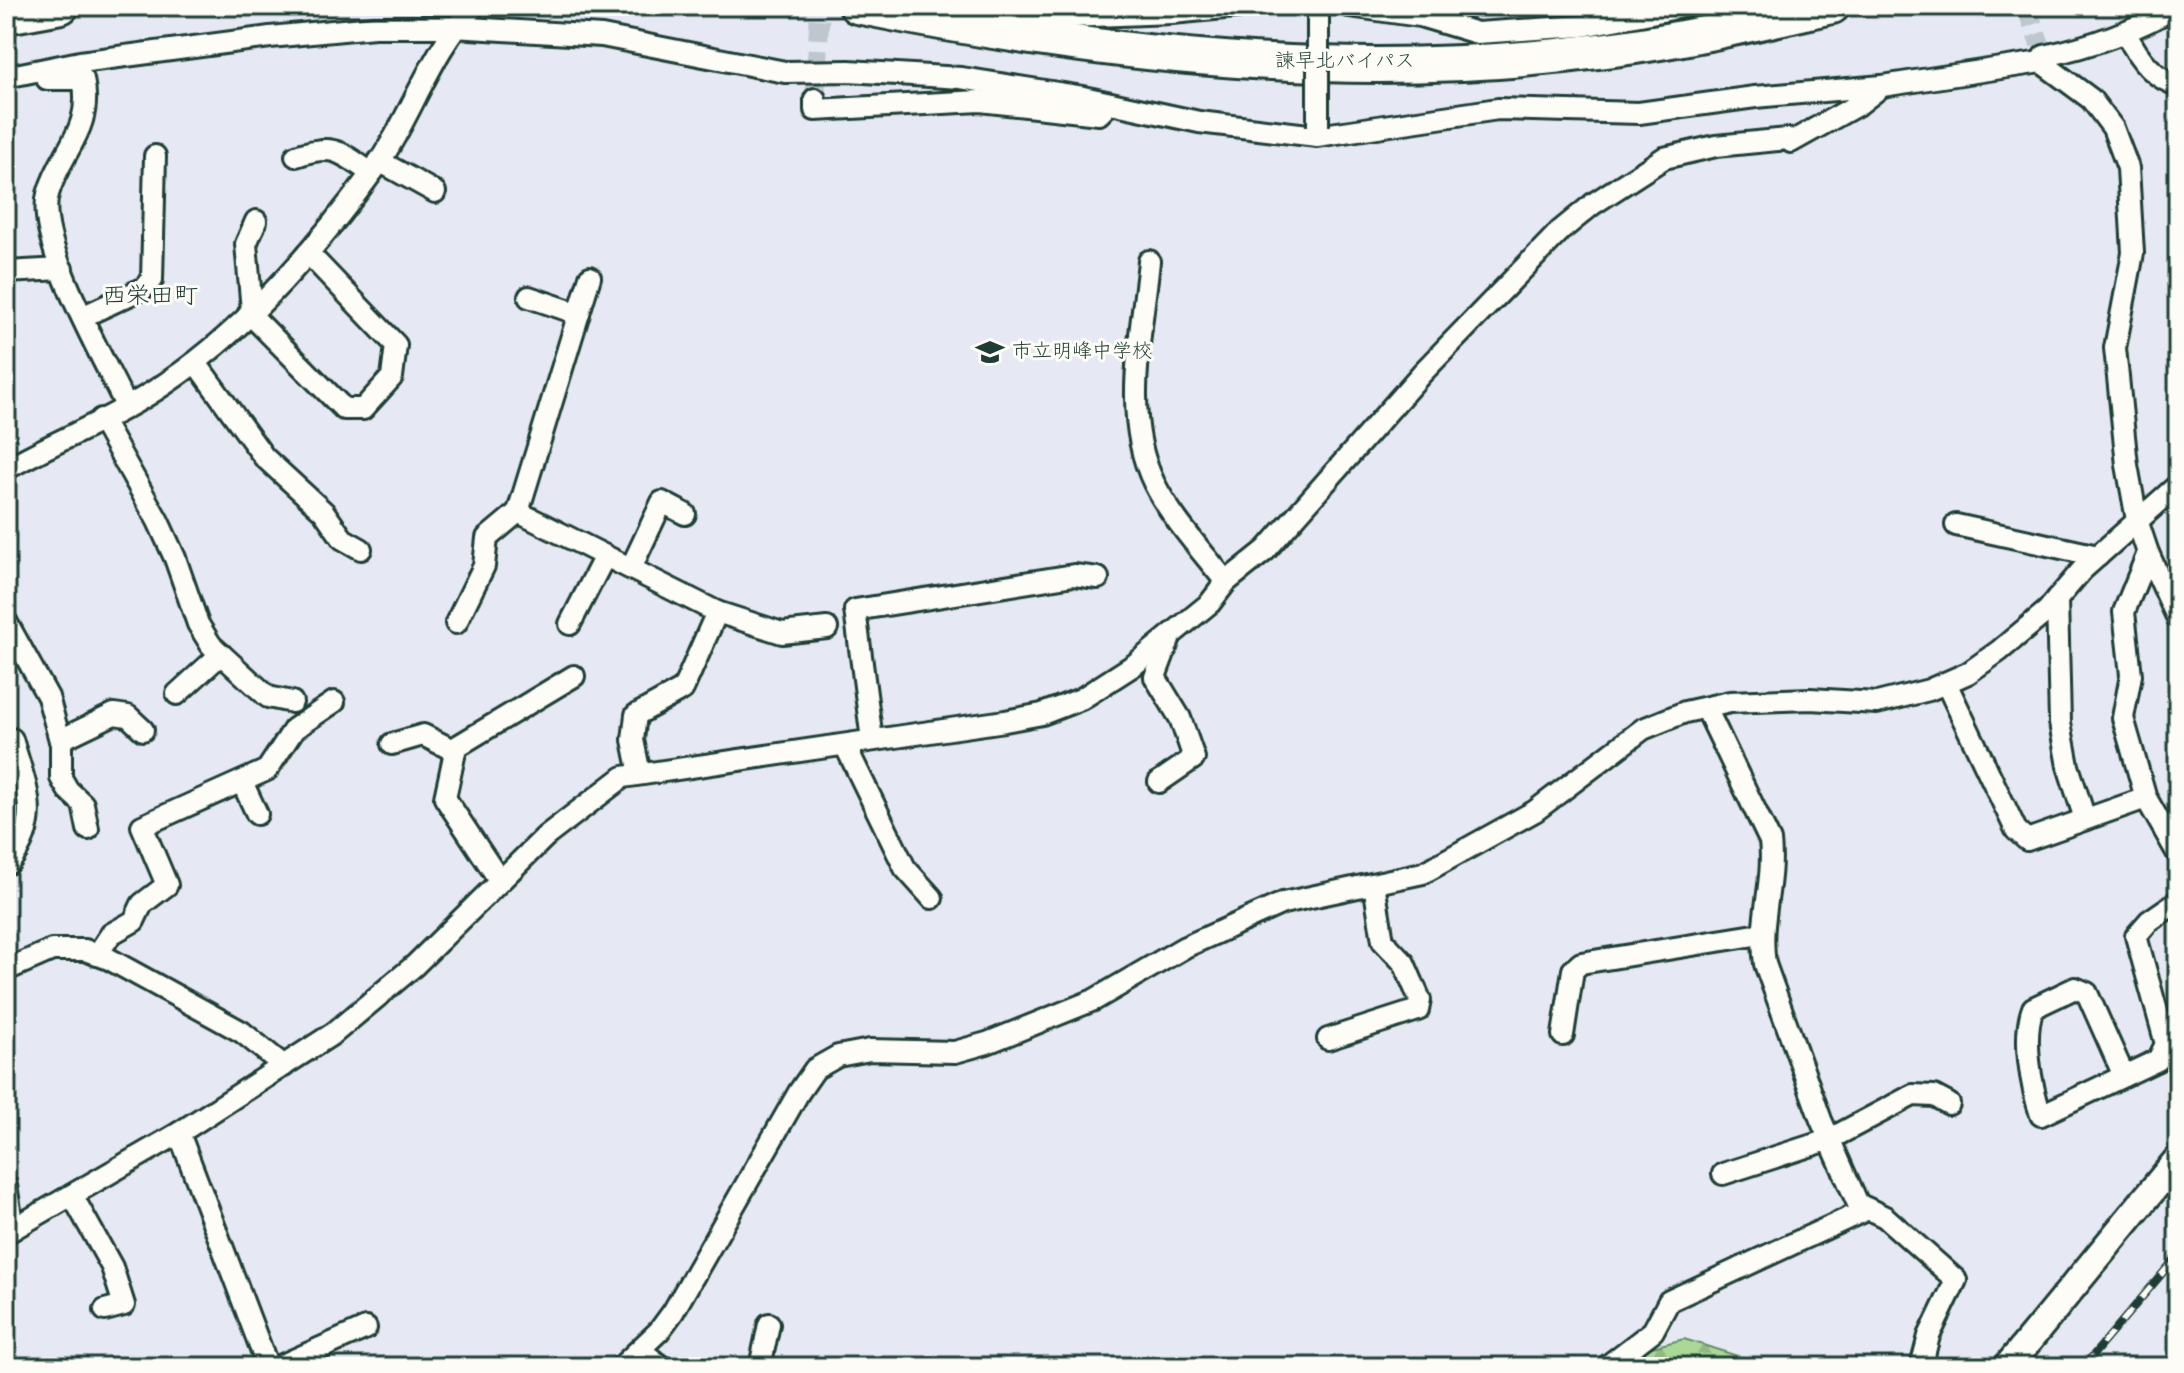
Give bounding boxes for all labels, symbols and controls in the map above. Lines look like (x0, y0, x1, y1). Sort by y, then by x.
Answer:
street label: 諫早北バイパス (1275, 46, 1415, 78)
district label: 西栄田町 (102, 277, 198, 316)
place label: 市立明峰中学校 (1012, 336, 1152, 368)
school or university icon: 市立明峰中学校 (975, 337, 1005, 367)

